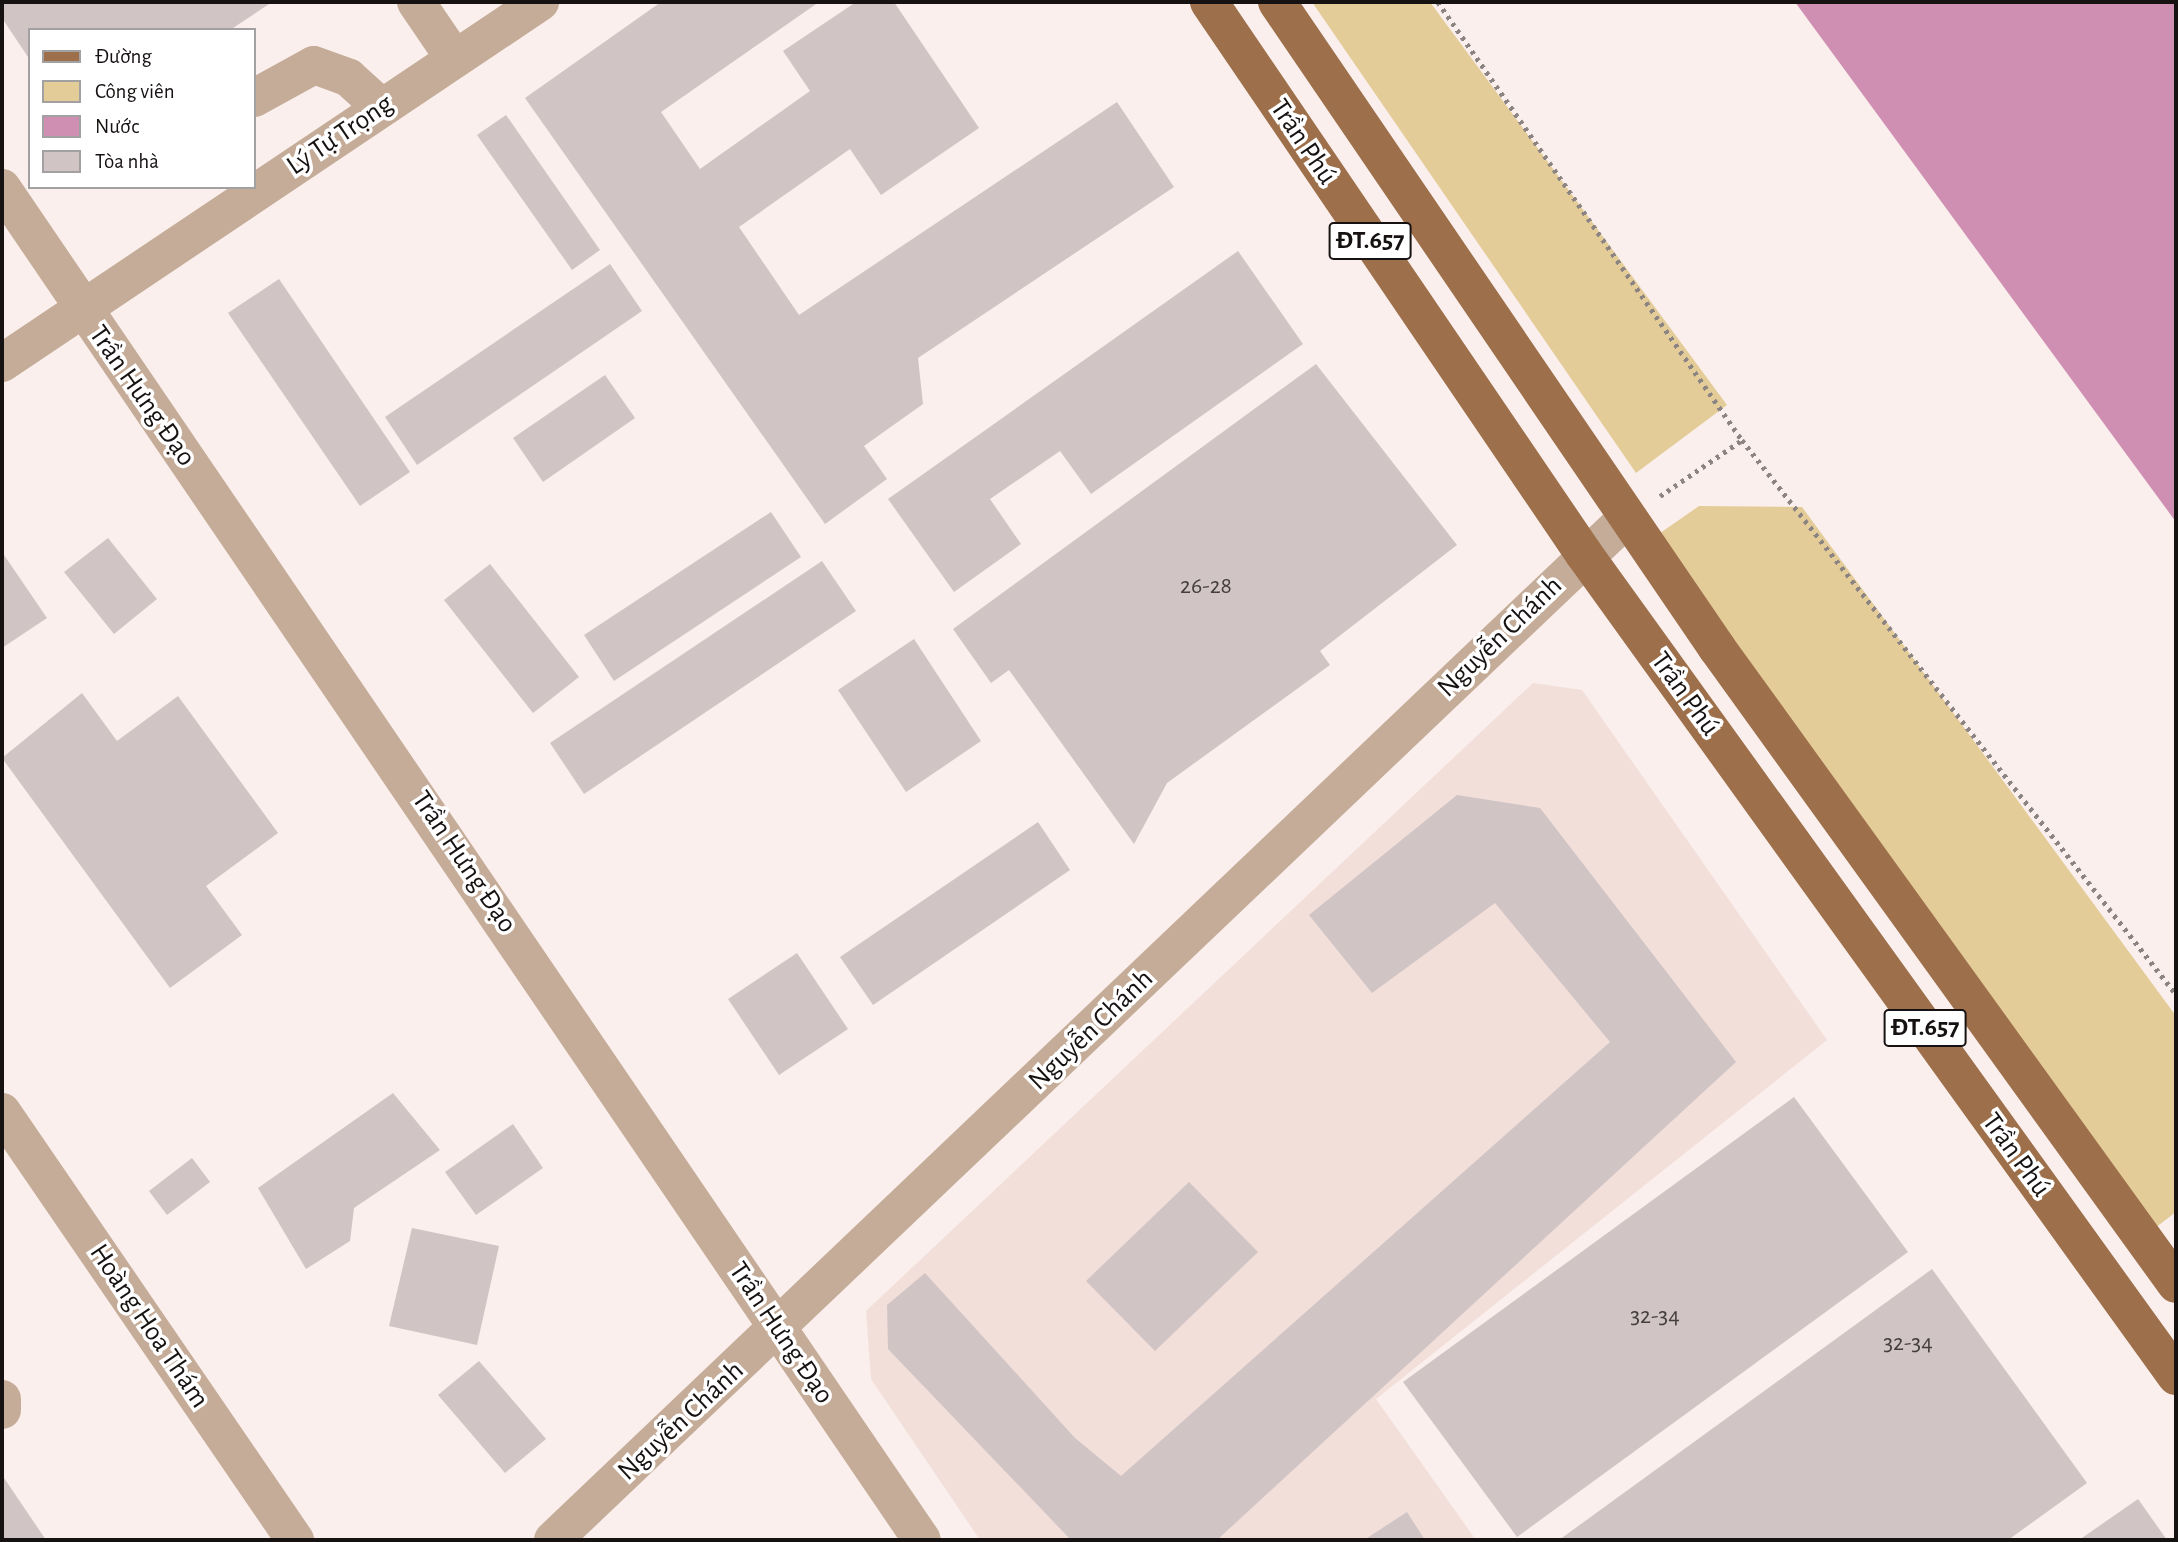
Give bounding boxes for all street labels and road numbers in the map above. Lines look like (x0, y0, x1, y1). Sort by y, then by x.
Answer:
street label: Lý Tự Trọng (280, 87, 400, 183)
street label: Trần Phú (1262, 93, 1344, 191)
road number: ĐT.657 (1328, 218, 1412, 264)
street label: Trần Hưng Đạo (81, 319, 203, 473)
street label: Nguyễn Chánh (1431, 569, 1569, 705)
street label: Trần Phú (1643, 645, 1727, 743)
street label: Trần Hưng Đạo (404, 785, 524, 939)
street label: Nguyễn Chánh (1022, 962, 1160, 1098)
road number: ĐT.657 (1883, 1006, 1967, 1050)
street label: Trần Phú (1974, 1106, 2058, 1204)
street label: Hoàng Hoa Thám (82, 1238, 216, 1414)
street label: Trần Hưng Đạo (721, 1256, 841, 1410)
street label: Nguyễn Chánh (611, 1354, 751, 1488)

